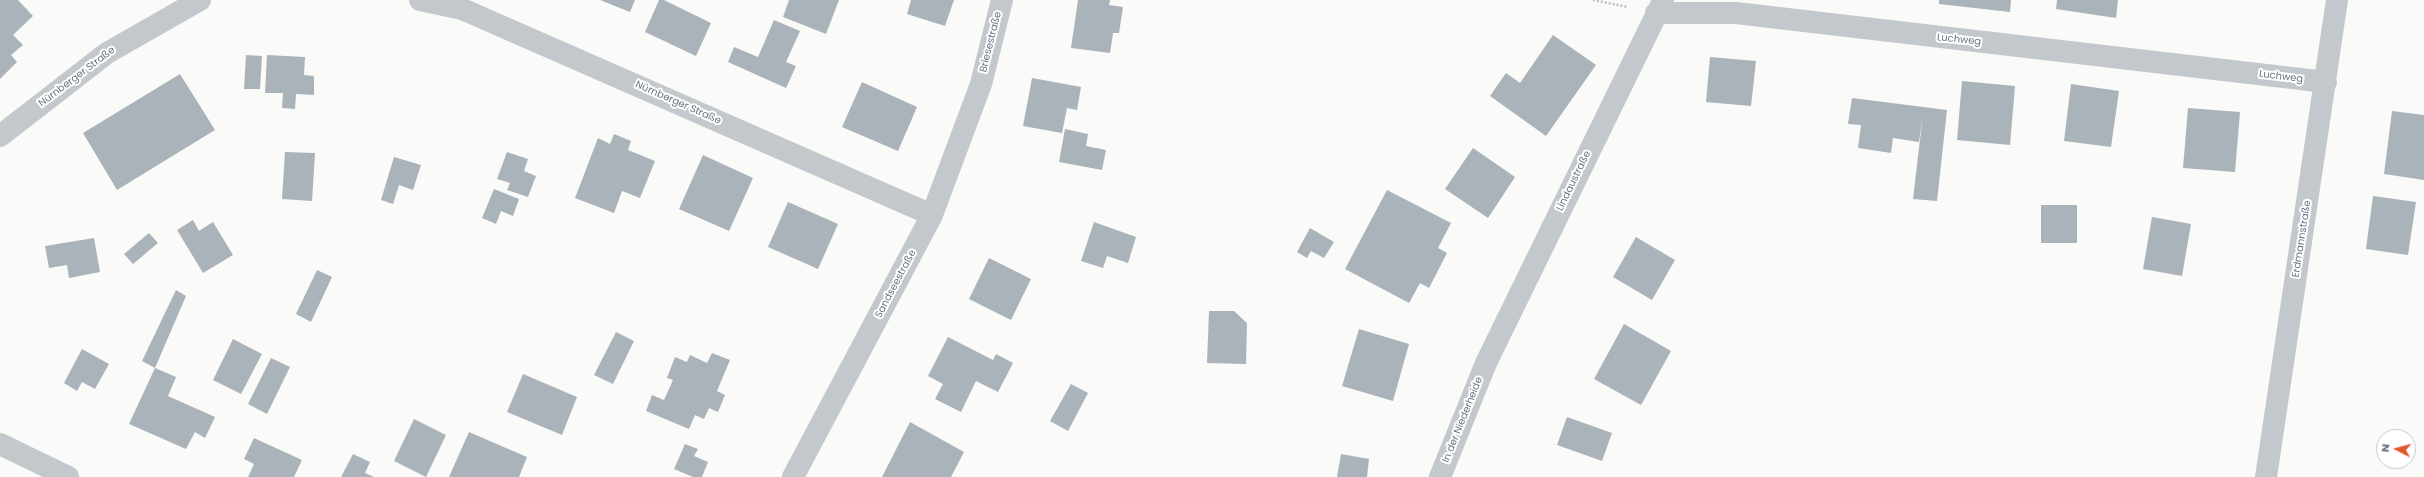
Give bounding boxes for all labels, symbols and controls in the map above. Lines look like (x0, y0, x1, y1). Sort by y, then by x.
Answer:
street label: Briesestraße (978, 10, 1004, 74)
street label: Luchweg (1936, 32, 1982, 48)
street label: Nürnberger Straße (36, 44, 118, 110)
street label: Luchweg (2258, 68, 2304, 86)
street label: Nürnberger Straße (633, 79, 723, 127)
street label: Lindaustraße (1554, 149, 1594, 213)
street label: Erdmannstraße (2290, 200, 2314, 278)
street label: Sandseestraße (873, 248, 919, 320)
street label: In der Niederheide (1440, 375, 1486, 465)
north arrow (2376, 429, 2416, 469)
text: N (2377, 443, 2393, 453)

